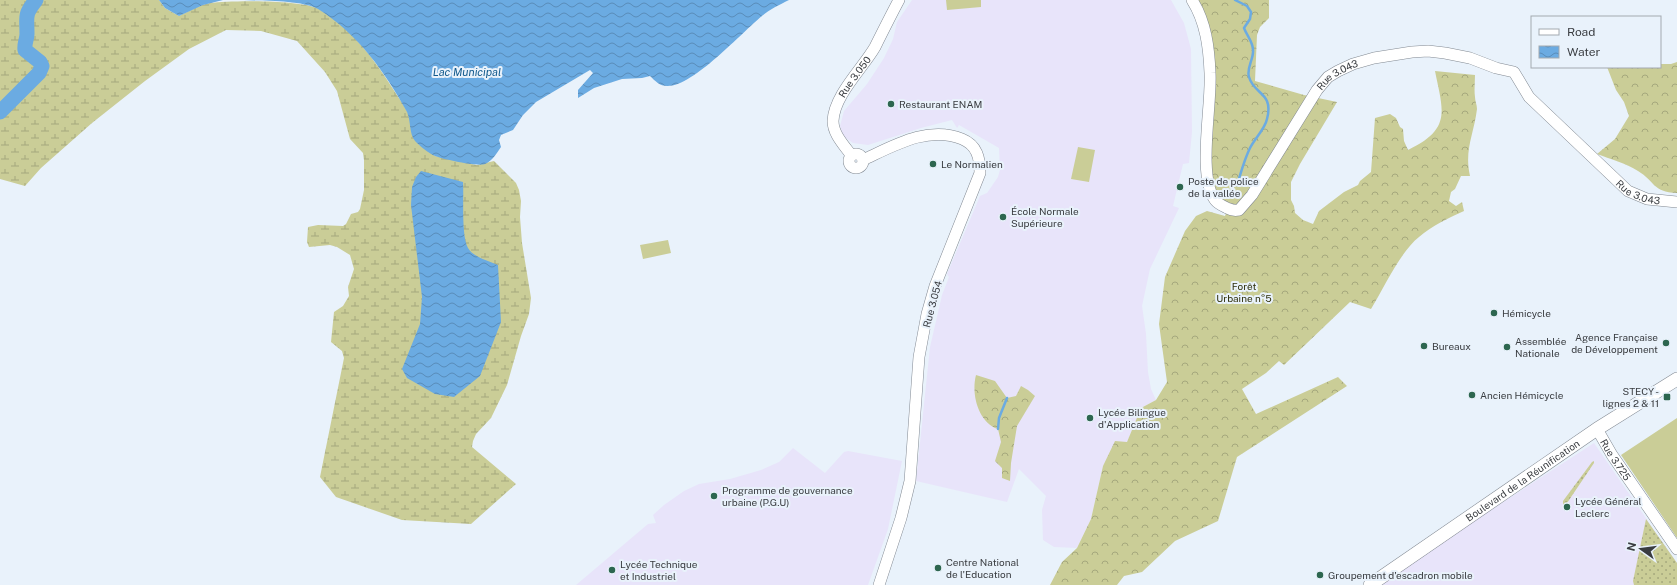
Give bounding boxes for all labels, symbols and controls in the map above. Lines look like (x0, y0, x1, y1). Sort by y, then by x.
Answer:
legend (1531, 16, 1661, 68)
text: Road (1567, 25, 1595, 39)
text: Water (1567, 45, 1601, 59)
street label: Rue 3.050 (836, 54, 873, 99)
street label: Rue 3.043 (1314, 57, 1359, 92)
water label: Lac Municipal (433, 66, 501, 78)
place label: Restaurant ENAM (899, 98, 982, 110)
marker: Restaurant ENAM (886, 99, 896, 109)
place label: Le Normalien (941, 158, 1003, 170)
marker: Le Normalien (928, 159, 938, 169)
place label: Poste de police de la vallée (1188, 175, 1259, 199)
street label: Rue 3.043 (1614, 177, 1661, 206)
marker: Poste de police de la vallée (1175, 182, 1185, 192)
place label: École Normale Supérieure (1011, 205, 1079, 229)
marker: École Normale Supérieure (998, 212, 1008, 222)
street label: Rue 3.054 (920, 279, 944, 329)
park label: Forêt Urbaine n°5 (1216, 280, 1272, 304)
place label: Hémicycle (1502, 307, 1551, 319)
marker: Hémicycle (1489, 308, 1499, 318)
place label: Agence Française de Développement (1571, 331, 1658, 355)
place label: Assemblée Nationale (1515, 335, 1567, 359)
marker: Agence Française de Développement (1661, 338, 1671, 348)
place label: Bureaux (1432, 340, 1471, 352)
marker: Bureaux (1419, 341, 1429, 351)
marker: Assemblée Nationale (1502, 342, 1512, 352)
place label: STECY - lignes 2 & 11 (1602, 385, 1659, 409)
place label: Ancien Hémicycle (1480, 389, 1564, 401)
marker: Ancien Hémicycle (1467, 390, 1477, 400)
marker: STECY - lignes 2 & 11 (1662, 392, 1672, 402)
place label: Lycée Bilingue d'Application (1098, 406, 1166, 430)
marker: Lycée Bilingue d'Application (1085, 413, 1095, 423)
street label: Boulevard de la Réunification (1463, 437, 1582, 524)
street label: Rue 3.725 (1598, 437, 1634, 483)
place label: Programme de gouvernance urbaine (P.G.U) (722, 484, 853, 508)
marker: Programme de gouvernance urbaine (P.G.U) (709, 491, 719, 501)
place label: Lycée Général Leclerc (1575, 495, 1641, 519)
marker: Lycée Général Leclerc (1562, 502, 1572, 512)
north arrow (1621, 529, 1661, 569)
text: N (1624, 541, 1638, 552)
place label: Centre National de l'Education (946, 556, 1019, 580)
place label: Lycée Technique et Industriel (620, 558, 698, 582)
marker: Centre National de l'Education (933, 563, 943, 573)
marker: Lycée Technique et Industriel (607, 565, 617, 575)
place label: Groupement d'escadron mobile (1328, 569, 1473, 581)
marker: Groupement d'escadron mobile (1315, 570, 1325, 580)

